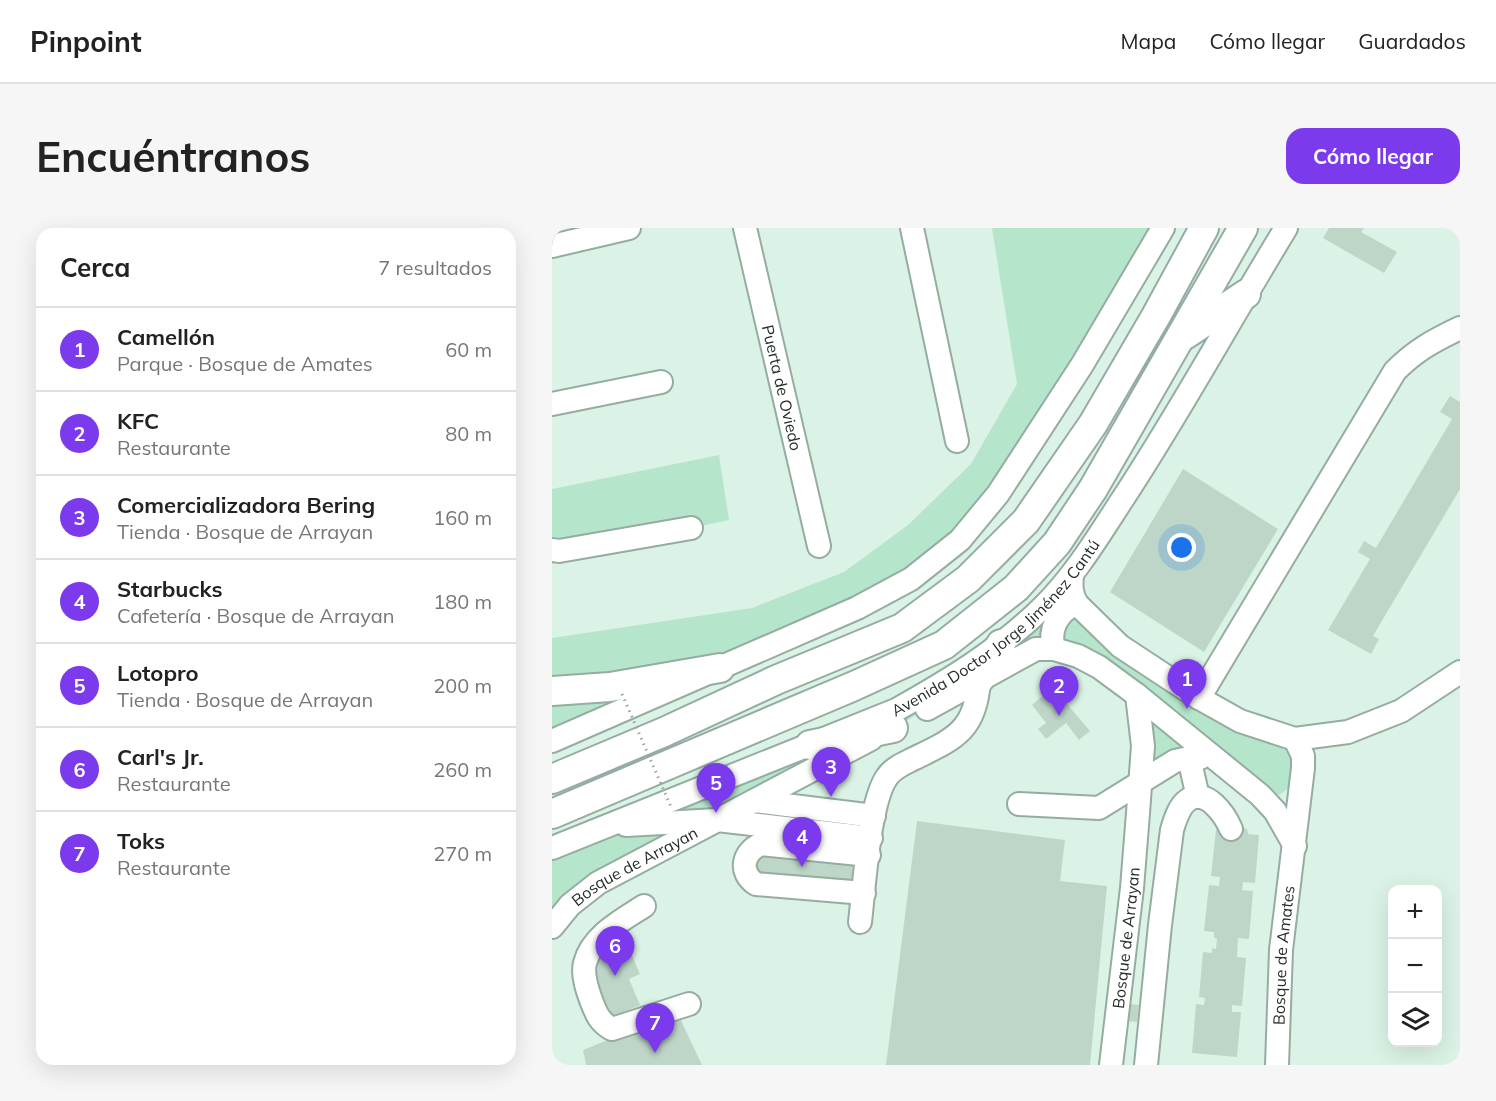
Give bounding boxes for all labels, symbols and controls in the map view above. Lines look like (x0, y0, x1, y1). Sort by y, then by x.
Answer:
text: Pinpoint (30, 24, 142, 59)
text: Mapa (1121, 28, 1176, 54)
text: Cómo llegar (1209, 28, 1325, 54)
text: Guardados (1358, 28, 1466, 54)
button: Cómo llegar (1286, 128, 1460, 184)
text: Encuéntranos (36, 130, 310, 183)
text: Cerca (60, 251, 130, 284)
text: 7 resultados (378, 255, 492, 280)
text: Camellón (117, 323, 215, 351)
street label: Puerta de Oviedo (758, 323, 806, 453)
text: 1 (74, 337, 86, 362)
text: 60 m (445, 337, 492, 362)
text: Parque · Bosque de Amates (117, 351, 373, 376)
text: KFC (117, 407, 159, 435)
text: 2 (74, 421, 86, 446)
text: 80 m (445, 421, 492, 446)
text: Restaurante (117, 435, 231, 460)
text: Comercializadora Bering (117, 491, 375, 519)
text: 3 (74, 505, 86, 530)
text: 160 m (433, 505, 492, 530)
text: Tienda · Bosque de Arrayan (117, 519, 373, 544)
your location (1167, 533, 1196, 562)
street label: Avenida Doctor Jorge Jiménez Cantú (888, 535, 1104, 721)
text: Starbucks (117, 575, 223, 603)
text: 4 (74, 589, 86, 614)
text: 180 m (433, 589, 492, 614)
text: Cafetería · Bosque de Arrayan (117, 603, 394, 628)
text: Lotopro (117, 659, 199, 687)
pin: 1 (1168, 660, 1206, 709)
pin: 2 (1040, 666, 1078, 716)
text: 5 (74, 673, 86, 698)
text: 200 m (433, 673, 492, 698)
text: Tienda · Bosque de Arrayan (117, 687, 373, 712)
text: Carl's Jr. (117, 743, 204, 771)
pin: 3 (812, 748, 850, 797)
text: 6 (74, 757, 86, 782)
text: 260 m (433, 757, 492, 782)
pin: 5 (696, 764, 736, 813)
text: Restaurante (117, 771, 231, 796)
pin: 4 (782, 818, 822, 867)
street label: Bosque de Arrayan (567, 822, 701, 910)
text: Toks (117, 827, 165, 855)
text: 7 (74, 841, 86, 866)
text: 270 m (433, 841, 492, 866)
text: Restaurante (117, 855, 231, 880)
street label: Bosque de Arrayan (1108, 866, 1144, 1010)
street label: Bosque de Amates (1268, 884, 1299, 1025)
map controls (1388, 885, 1442, 1047)
button: + (1388, 885, 1442, 939)
pin: 6 (596, 926, 634, 976)
button: − (1388, 939, 1442, 993)
button: layers (1388, 993, 1442, 1047)
pin: 7 (636, 1004, 674, 1053)

